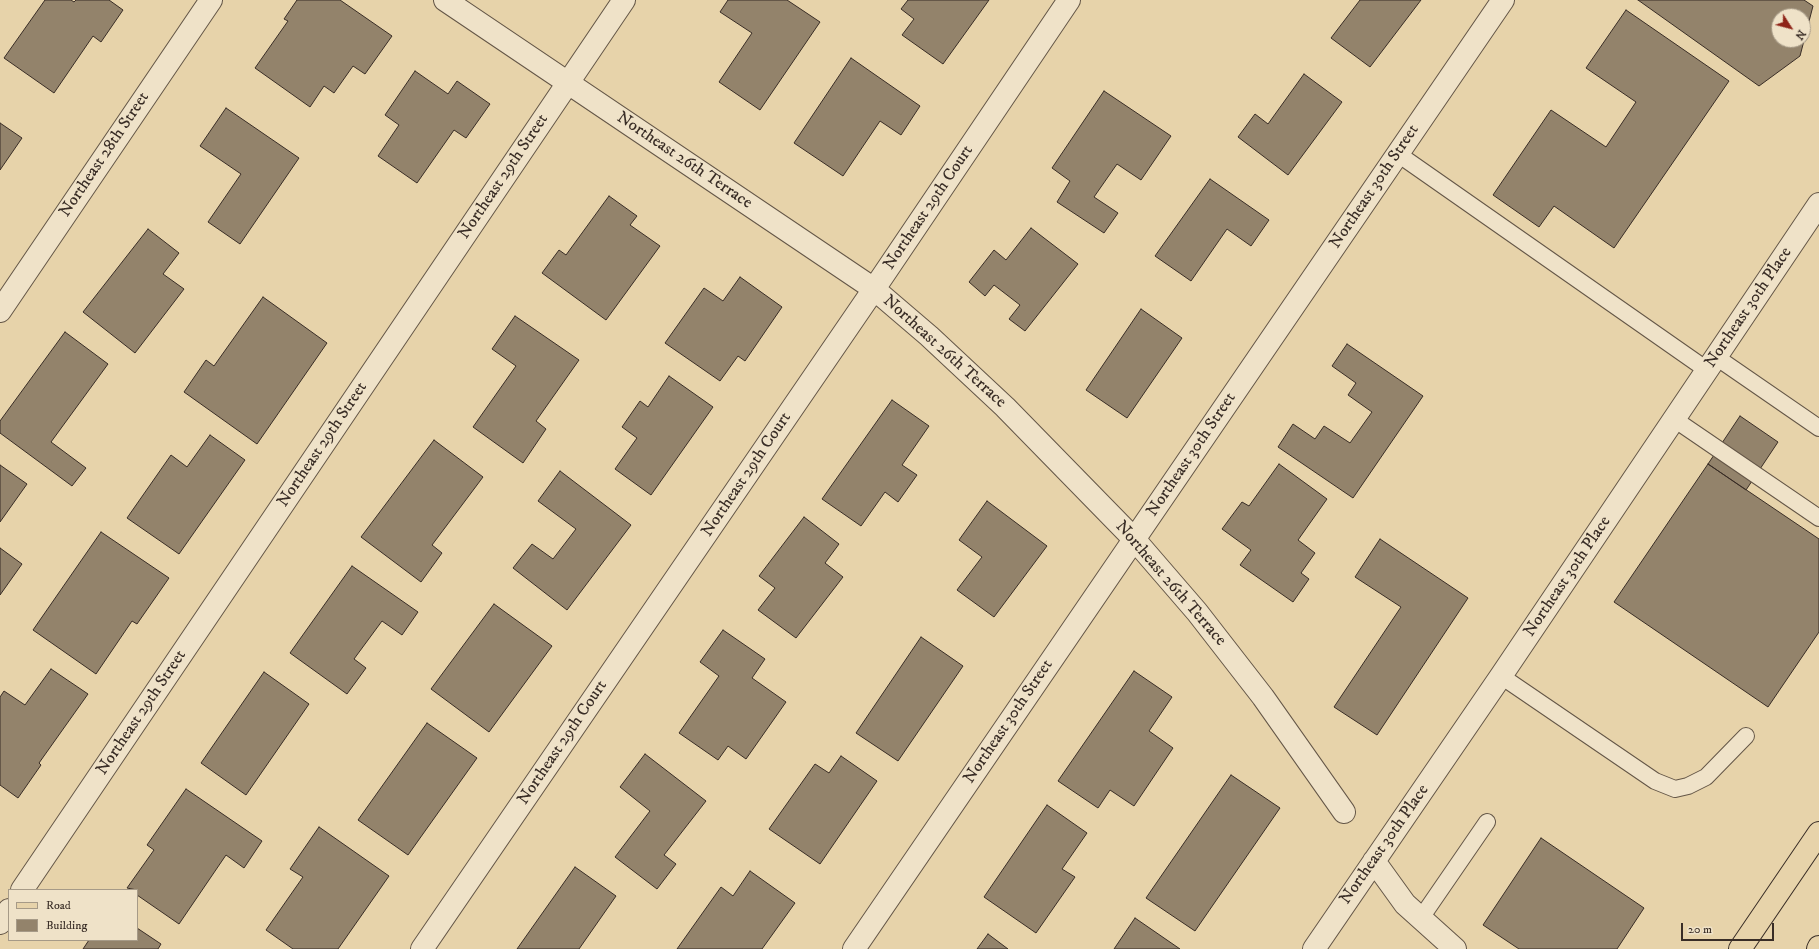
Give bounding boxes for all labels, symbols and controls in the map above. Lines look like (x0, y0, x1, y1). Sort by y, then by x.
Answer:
north arrow (1771, 8, 1811, 48)
text: N (1792, 27, 1808, 42)
street label: Northeast 28th Street (56, 89, 154, 221)
street label: Northeast 26th Terrace (612, 108, 756, 214)
street label: Northeast 29th Street (455, 111, 553, 243)
street label: Northeast 30th Street (1326, 121, 1424, 253)
street label: Northeast 29th Court (880, 142, 978, 274)
street label: Northeast 30th Place (1701, 244, 1797, 372)
street label: Northeast 26th Terrace (878, 291, 1010, 413)
street label: Northeast 29th Street (274, 379, 372, 511)
street label: Northeast 30th Street (1143, 389, 1241, 521)
street label: Northeast 29th Court (698, 409, 796, 541)
street label: Northeast 30th Place (1520, 513, 1616, 641)
street label: Northeast 26th Terrace (1110, 517, 1230, 651)
street label: Northeast 29th Street (93, 647, 191, 779)
street label: Northeast 30th Street (960, 656, 1058, 788)
street label: Northeast 29th Court (514, 677, 612, 809)
street label: Northeast 30th Place (1336, 781, 1434, 909)
legend (8, 889, 138, 941)
text: Road (46, 898, 71, 913)
scale bar (1683, 915, 1776, 941)
text: Building (46, 918, 87, 933)
text: 20 m (1688, 922, 1712, 937)

